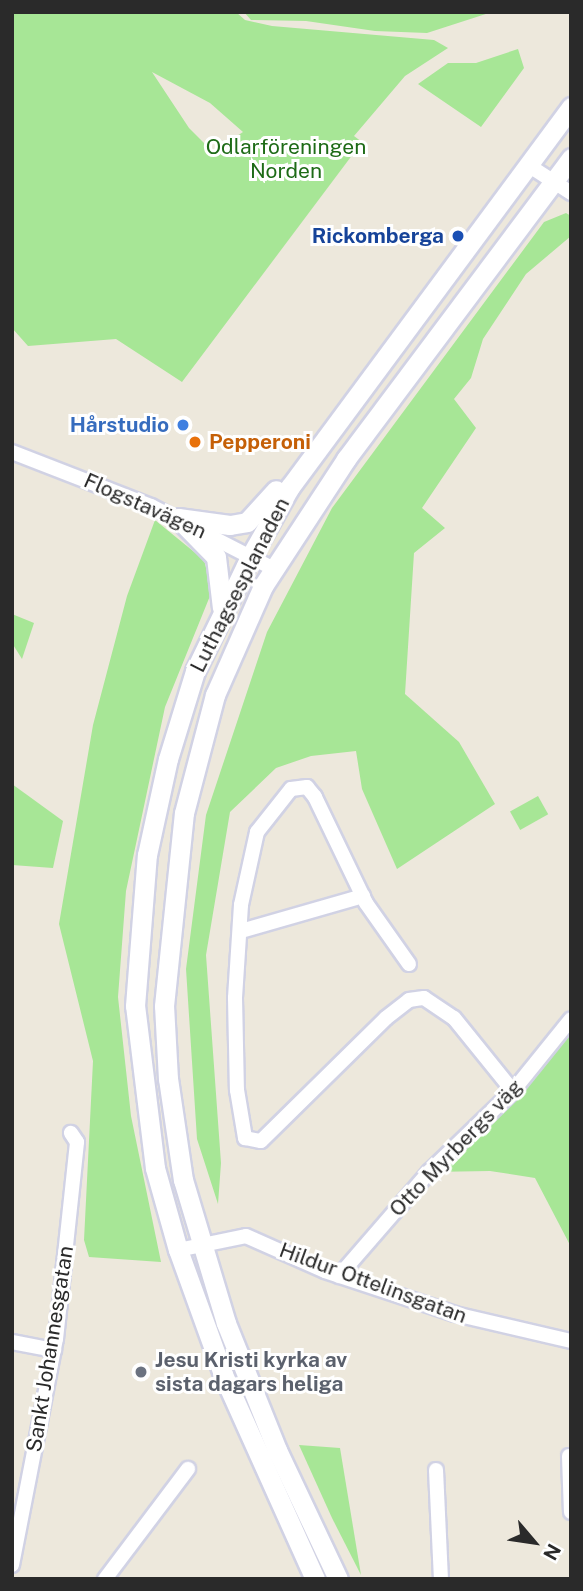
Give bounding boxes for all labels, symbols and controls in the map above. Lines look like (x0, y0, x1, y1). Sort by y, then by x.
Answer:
park label: Odlarföreningen Norden (206, 134, 366, 184)
place label: Rickomberga (312, 223, 444, 249)
marker: Rickomberga (450, 228, 466, 244)
place label: Hårstudio (70, 412, 169, 438)
marker: Hårstudio (175, 417, 191, 433)
place label: Pepperoni (209, 429, 311, 455)
marker: Pepperoni (187, 434, 203, 450)
street label: Flogstavägen (80, 468, 210, 544)
street label: Luthagsesplanaden (185, 493, 295, 677)
street label: Otto Myrbergs väg (384, 1074, 528, 1222)
street label: Hildur Ottelinsgatan (276, 1237, 470, 1329)
street label: Sankt Johannesgatan (21, 1244, 79, 1454)
place label: Jesu Kristi kyrka av sista dagars heliga (155, 1347, 347, 1397)
marker: Jesu Kristi kyrka av sista dagars heliga (133, 1364, 149, 1380)
north arrow (499, 1507, 569, 1577)
text: N (539, 1540, 566, 1564)

